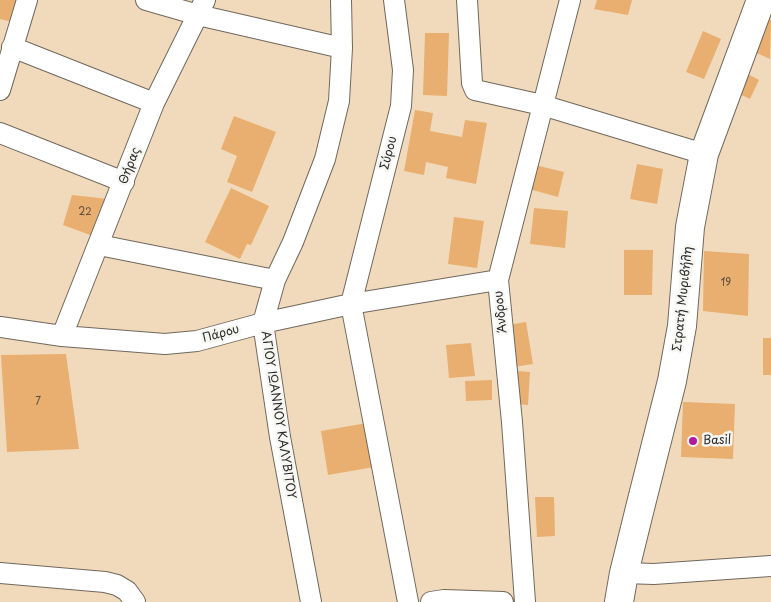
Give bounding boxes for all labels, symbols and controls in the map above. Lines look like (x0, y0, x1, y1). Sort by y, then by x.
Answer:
street label: Σύρου (378, 135, 400, 171)
street label: Θήρας (116, 146, 144, 186)
house number: 22 (78, 206, 92, 218)
street label: Στρατή Μυριβήλη (670, 246, 696, 352)
house number: 19 (721, 277, 731, 289)
street label: Άνδρου (492, 290, 510, 334)
street label: Πάρου (201, 322, 241, 346)
street label: ΑΓΙΟΥ ΙΩΑΝΝΟΥ ΚΑΛΥΒΙΤΟΥ (258, 330, 298, 500)
house number: 7 (35, 396, 41, 408)
place label: Basil (703, 434, 731, 448)
marker: Basil (687, 435, 699, 447)

